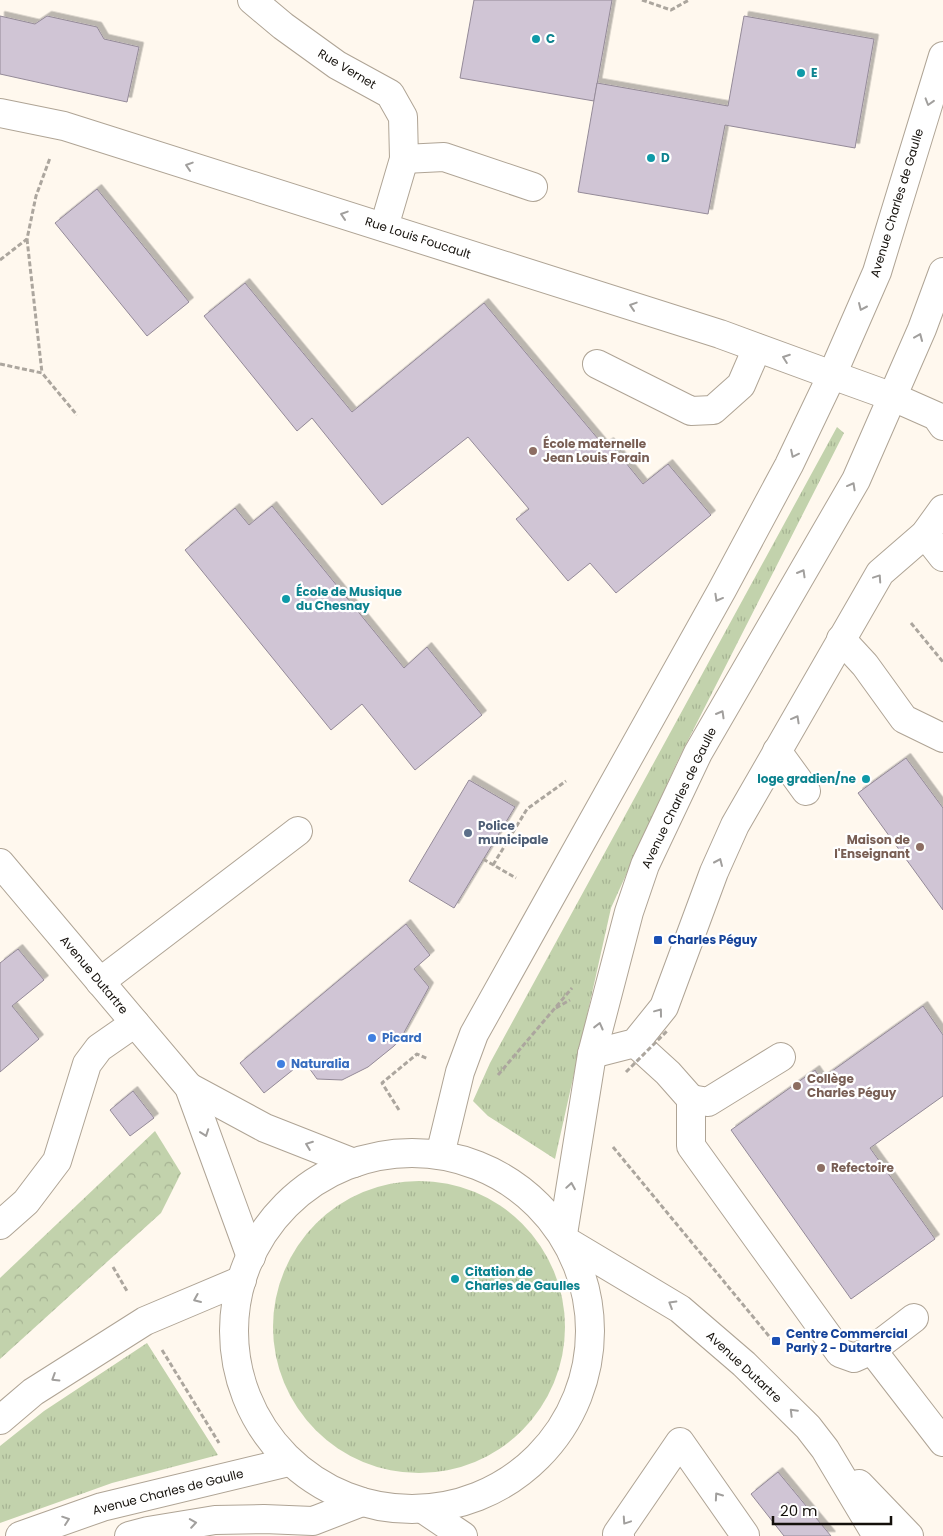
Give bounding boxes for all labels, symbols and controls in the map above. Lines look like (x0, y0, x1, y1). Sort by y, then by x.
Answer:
place label: C (546, 30, 555, 47)
marker: C (530, 33, 542, 45)
street label: Rue Vernet (315, 45, 380, 93)
place label: E (811, 64, 818, 81)
marker: E (795, 67, 807, 79)
one-way arrow (924, 98, 934, 106)
street label: Avenue Charles de Gaulle (866, 126, 927, 279)
place label: D (661, 149, 670, 166)
marker: D (645, 152, 657, 164)
one-way arrow (186, 161, 194, 171)
one-way arrow (341, 210, 349, 220)
street label: Rue Louis Foucault (363, 212, 473, 263)
one-way arrow (629, 302, 637, 312)
one-way arrow (858, 302, 869, 311)
one-way arrow (913, 334, 923, 342)
one-way arrow (783, 354, 791, 364)
place label: École maternelle Jean Louis Forain (543, 435, 649, 466)
marker: École maternelle Jean Louis Forain (527, 445, 539, 457)
one-way arrow (790, 449, 800, 458)
one-way arrow (846, 482, 856, 491)
one-way arrow (796, 569, 806, 578)
one-way arrow (871, 575, 881, 584)
place label: École de Musique du Chesnay (296, 583, 403, 614)
one-way arrow (714, 592, 724, 601)
marker: École de Musique du Chesnay (280, 593, 292, 605)
one-way arrow (715, 710, 725, 719)
one-way arrow (789, 715, 799, 724)
street label: Avenue Charles de Gaulle (637, 724, 720, 871)
place label: loge gradien/ne (757, 770, 857, 787)
marker: loge gradien/ne (860, 773, 872, 785)
place label: Police municipale (478, 817, 549, 848)
marker: Police municipale (462, 827, 474, 839)
place label: Maison de l'Enseignant (834, 831, 911, 862)
marker: Maison de l'Enseignant (914, 841, 926, 853)
one-way arrow (713, 858, 723, 867)
place label: Charles Péguy (668, 931, 758, 948)
street label: Avenue Dutartre (56, 932, 132, 1018)
marker: Charles Péguy (652, 934, 664, 946)
one-way arrow (653, 1008, 662, 1018)
one-way arrow (593, 1023, 603, 1031)
place label: Picard (382, 1029, 422, 1046)
marker: Picard (366, 1032, 378, 1044)
place label: Naturalia (291, 1055, 350, 1072)
marker: Naturalia (275, 1058, 287, 1070)
place label: Collège Charles Péguy (807, 1070, 897, 1101)
marker: Collège Charles Péguy (791, 1080, 803, 1092)
one-way arrow (199, 1128, 209, 1137)
one-way arrow (305, 1141, 313, 1151)
place label: Refectoire (831, 1159, 894, 1176)
marker: Refectoire (815, 1162, 827, 1174)
one-way arrow (565, 1182, 575, 1191)
place label: Citation de Charles de Gaulles (465, 1263, 581, 1294)
marker: Citation de Charles de Gaulles (449, 1273, 461, 1285)
one-way arrow (193, 1293, 202, 1304)
one-way arrow (668, 1301, 677, 1311)
place label: Centre Commercial Parly 2 - Dutartre (786, 1325, 908, 1356)
street label: Avenue Dutartre (703, 1327, 786, 1406)
marker: Centre Commercial Parly 2 - Dutartre (770, 1335, 782, 1347)
one-way arrow (52, 1372, 61, 1381)
one-way arrow (790, 1409, 799, 1418)
street label: Avenue Charles de Gaulle (91, 1465, 245, 1518)
one-way arrow (715, 1493, 724, 1502)
scale bar (773, 1494, 890, 1526)
text: 20 m (780, 1500, 818, 1521)
one-way arrow (623, 1515, 632, 1525)
one-way arrow (61, 1516, 69, 1526)
one-way arrow (189, 1519, 198, 1529)

